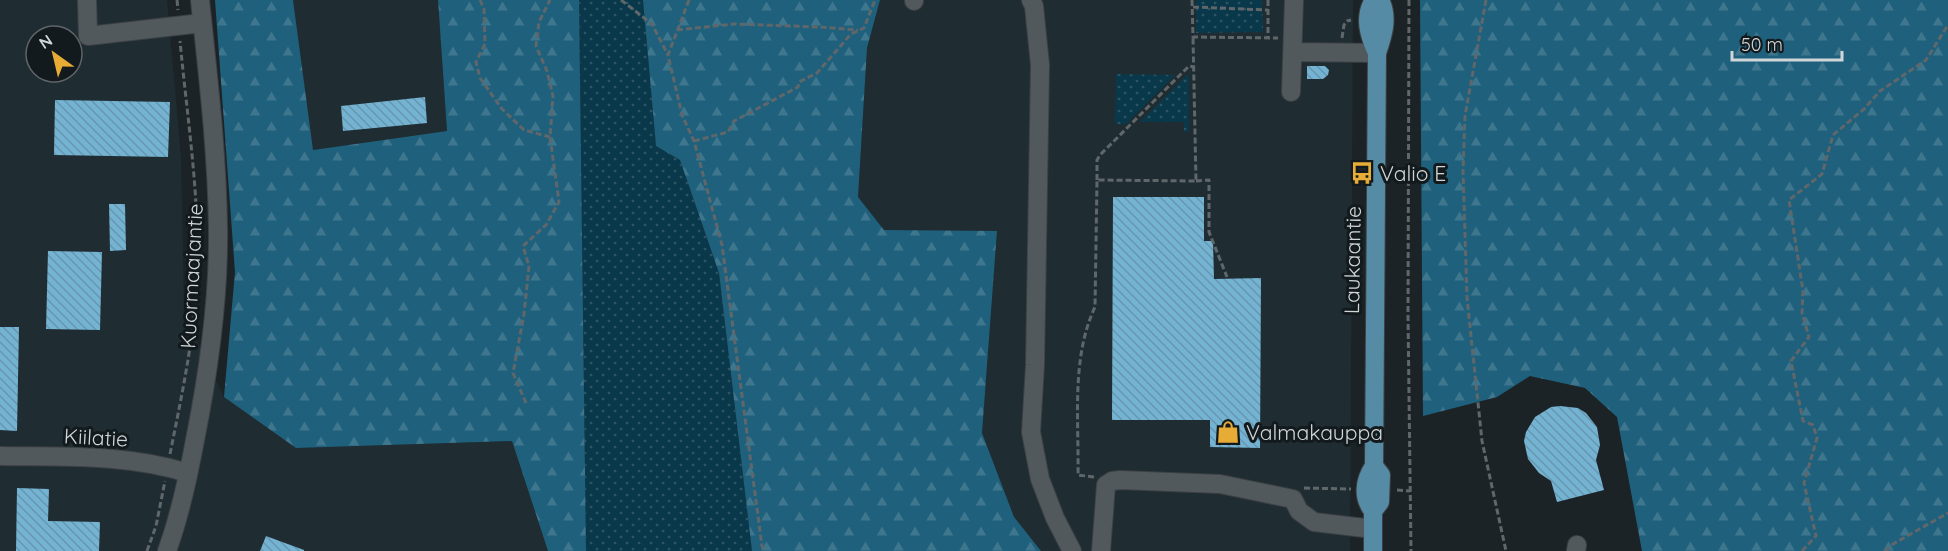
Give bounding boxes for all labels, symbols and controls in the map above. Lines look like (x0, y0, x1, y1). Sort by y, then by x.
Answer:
north arrow (24, 24, 84, 84)
scale bar (1732, 24, 1842, 62)
text: N (35, 30, 56, 53)
text: 50 m (1741, 33, 1783, 56)
bus stop icon: Valio E (1349, 160, 1375, 186)
place label: Valio E (1380, 160, 1446, 186)
street label: Kuormaajantie (174, 203, 208, 349)
street label: Laukaantie (1338, 206, 1366, 314)
shop icon: Valmakauppa (1215, 419, 1241, 445)
place label: Valmakauppa (1246, 419, 1383, 445)
street label: Kiilatie (63, 422, 129, 452)

